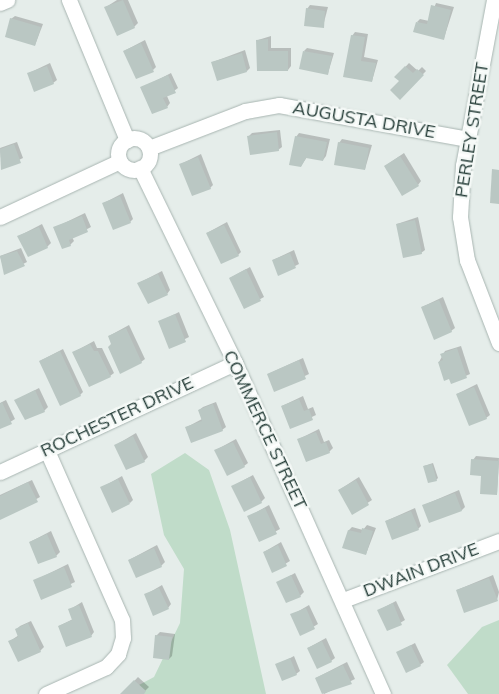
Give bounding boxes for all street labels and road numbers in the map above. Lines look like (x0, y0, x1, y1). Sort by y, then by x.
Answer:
street label: PERLEY STREET (451, 61, 493, 199)
street label: AUGUSTA DRIVE (291, 97, 437, 143)
street label: COMMERCE STREET (219, 347, 311, 513)
street label: ROCHESTER DRIVE (37, 372, 197, 462)
street label: DWAIN DRIVE (360, 538, 482, 602)

